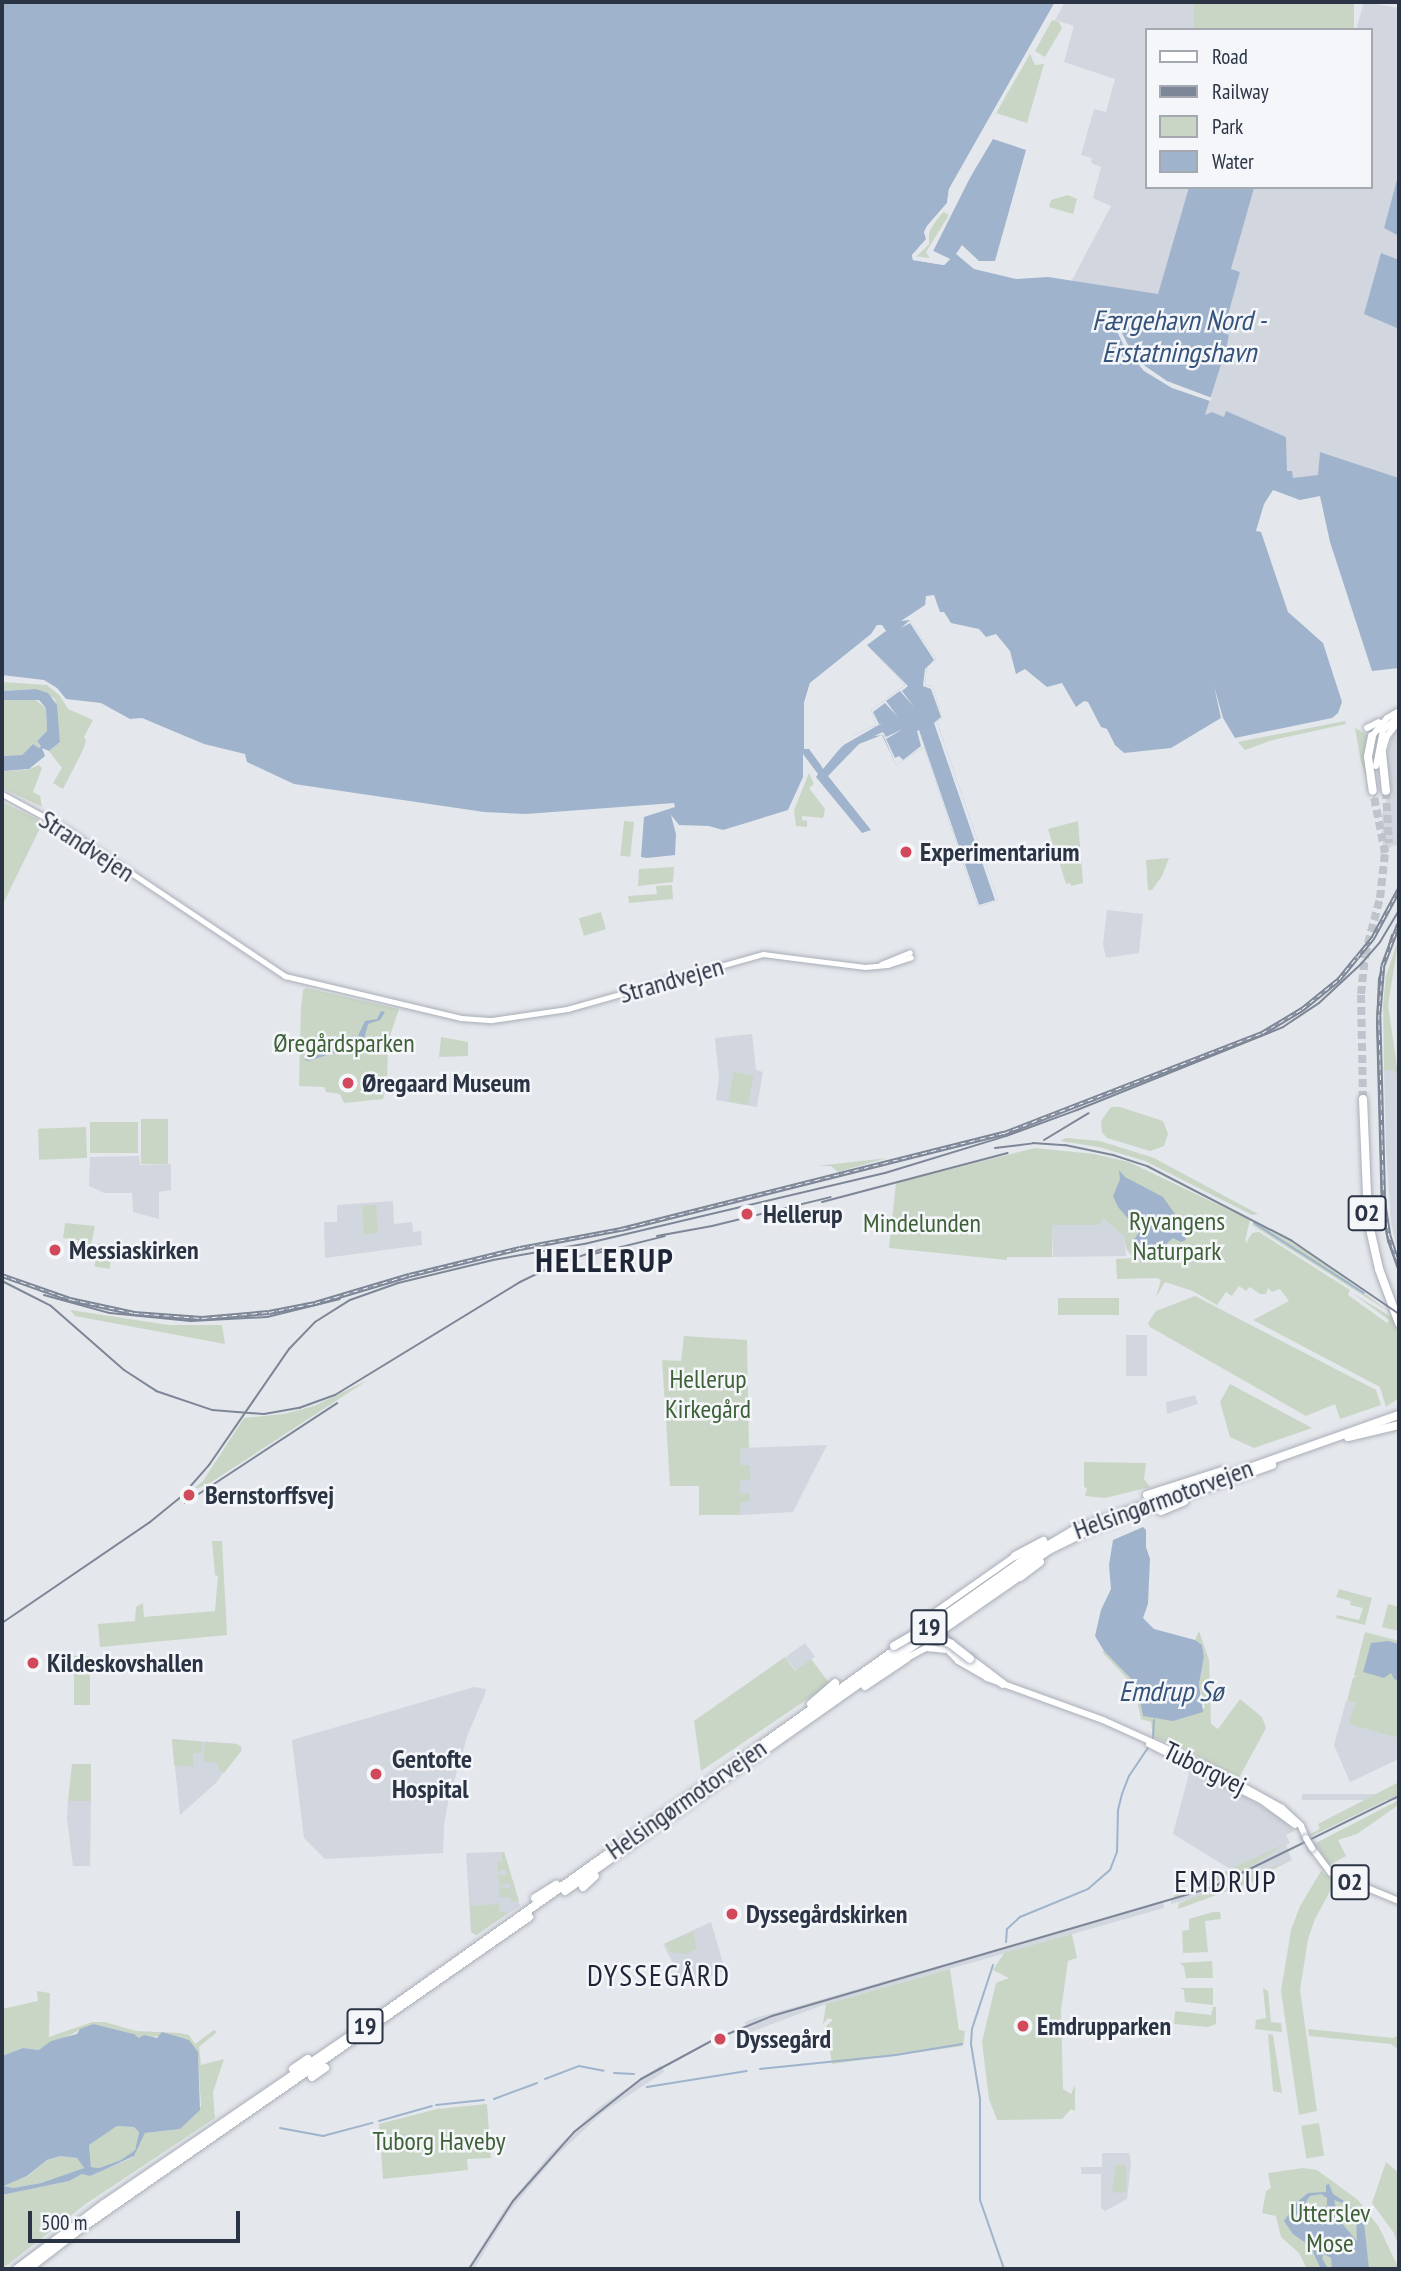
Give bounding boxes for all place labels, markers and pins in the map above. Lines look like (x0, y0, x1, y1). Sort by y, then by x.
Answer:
place label: Experimentarium (920, 836, 1079, 868)
marker: Experimentarium (898, 844, 914, 860)
place label: Øregaard Museum (362, 1067, 531, 1099)
marker: Øregaard Museum (340, 1075, 356, 1091)
place label: Hellerup (763, 1198, 843, 1230)
marker: Hellerup (737, 1204, 757, 1224)
place label: Messiaskirken (69, 1234, 199, 1266)
marker: Messiaskirken (47, 1242, 63, 1258)
place label: Bernstorffsvej (205, 1479, 334, 1511)
marker: Bernstorffsvej (179, 1485, 199, 1505)
place label: Kildeskovshallen (47, 1647, 204, 1679)
marker: Kildeskovshallen (25, 1655, 41, 1671)
place label: Gentofte Hospital (392, 1743, 472, 1804)
marker: Gentofte Hospital (366, 1764, 386, 1784)
place label: Dyssegårdskirken (746, 1898, 907, 1930)
marker: Dyssegårdskirken (724, 1906, 740, 1922)
place label: Emdrupparken (1037, 2010, 1171, 2042)
marker: Emdrupparken (1015, 2018, 1031, 2034)
place label: Dyssegård (736, 2023, 831, 2055)
marker: Dyssegård (710, 2029, 730, 2049)

